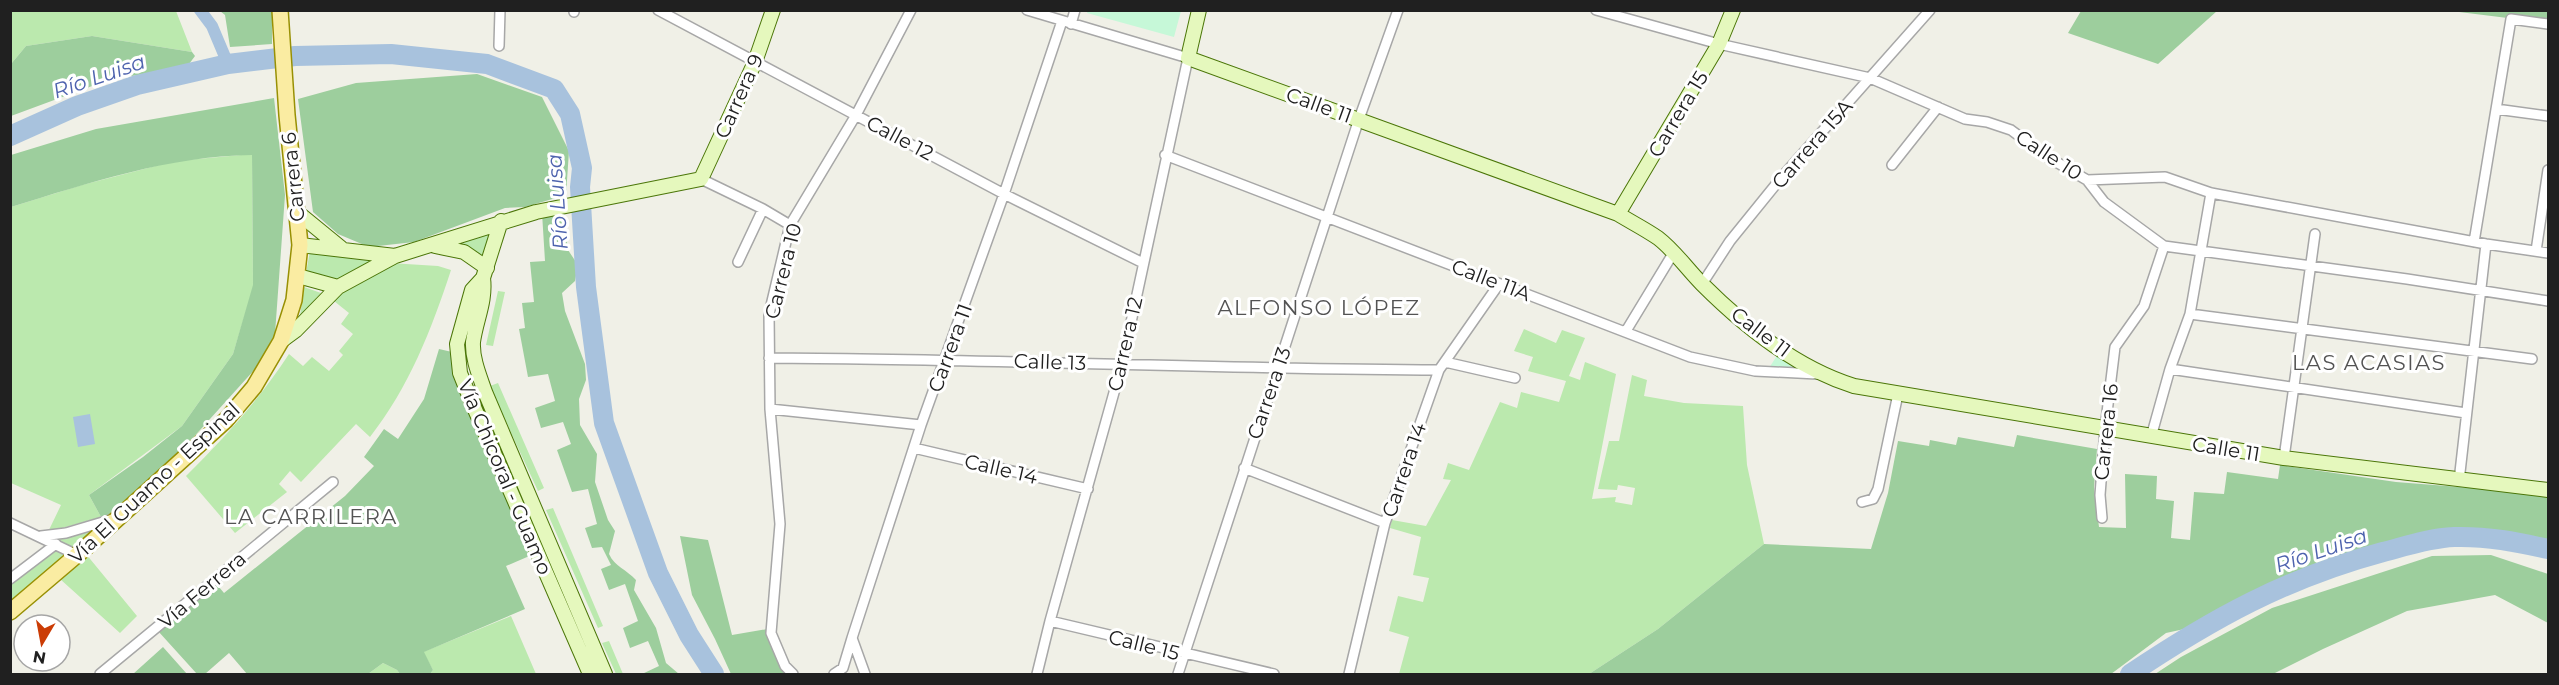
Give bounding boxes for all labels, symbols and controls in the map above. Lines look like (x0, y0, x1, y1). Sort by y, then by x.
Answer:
water label: Río Luisa (50, 49, 148, 103)
street label: Carrera 9 (710, 50, 768, 142)
street label: Carrera 15 (1643, 67, 1713, 161)
street label: Calle 11 (1283, 82, 1355, 128)
street label: Carrera 15A (1767, 94, 1858, 194)
street label: Calle 12 (862, 110, 938, 166)
street label: Calle 10 (2011, 125, 2087, 185)
street label: Carrera 6 (276, 131, 310, 223)
water label: Río Luisa (541, 153, 573, 251)
street label: Carrera 10 (759, 220, 807, 322)
street label: Calle 11A (1448, 254, 1535, 306)
street label: Carrera 12 (1102, 294, 1148, 394)
district label: ALFONSO LÓPEZ (1217, 295, 1421, 320)
street label: Carrera 11 (923, 301, 977, 395)
street label: Calle 11 (1726, 302, 1796, 362)
street label: Carrera 13 (1242, 344, 1296, 442)
street label: Calle 13 (1013, 349, 1087, 375)
district label: LAS ACASIAS (2292, 350, 2446, 375)
street label: Vía Chicoral - Guamo (453, 376, 557, 578)
street label: Carrera 16 (2089, 382, 2123, 482)
street label: Vía El Guamo - Espinal (63, 397, 245, 569)
street label: Carrera 14 (1377, 420, 1431, 520)
street label: Calle 11 (2190, 432, 2262, 466)
street label: Calle 14 (962, 449, 1040, 489)
district label: LA CARRILERA (224, 504, 398, 529)
water label: Río Luisa (2272, 523, 2370, 577)
street label: Vía Ferrera (153, 546, 251, 634)
north arrow (12, 613, 72, 673)
street label: Calle 15 (1106, 625, 1182, 665)
text: N (31, 647, 48, 668)

